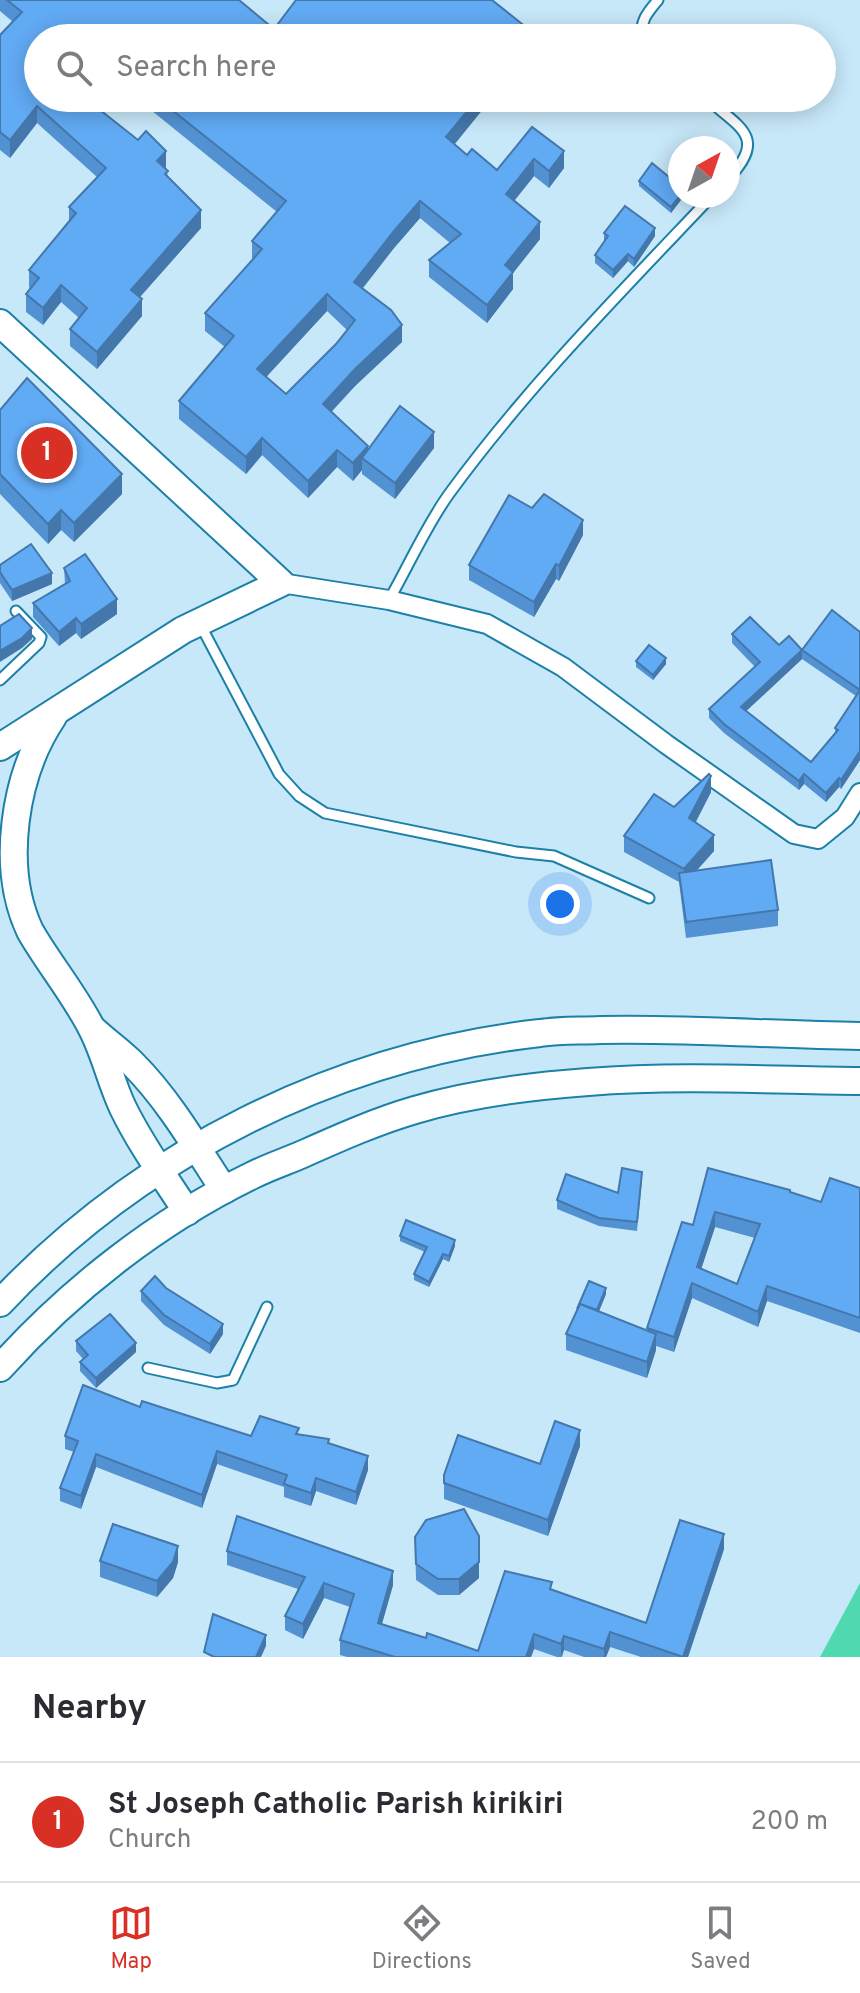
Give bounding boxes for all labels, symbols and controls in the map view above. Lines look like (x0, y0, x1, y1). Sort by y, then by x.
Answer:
search box (24, 24, 836, 112)
icon: search (52, 46, 96, 90)
text: Search here (116, 50, 276, 87)
north arrow (668, 136, 740, 208)
pin: 1 (21, 423, 73, 483)
your location (540, 884, 580, 924)
text: Nearby (32, 1688, 147, 1731)
text: St Joseph Catholic Parish kirikiri (108, 1787, 564, 1824)
text: 1 (53, 1806, 63, 1839)
text: 200 m (751, 1806, 828, 1839)
text: Church (108, 1824, 191, 1857)
tab: Map (109, 1901, 153, 1976)
tab: Directions (372, 1901, 472, 1976)
tab: Saved (690, 1901, 751, 1976)

